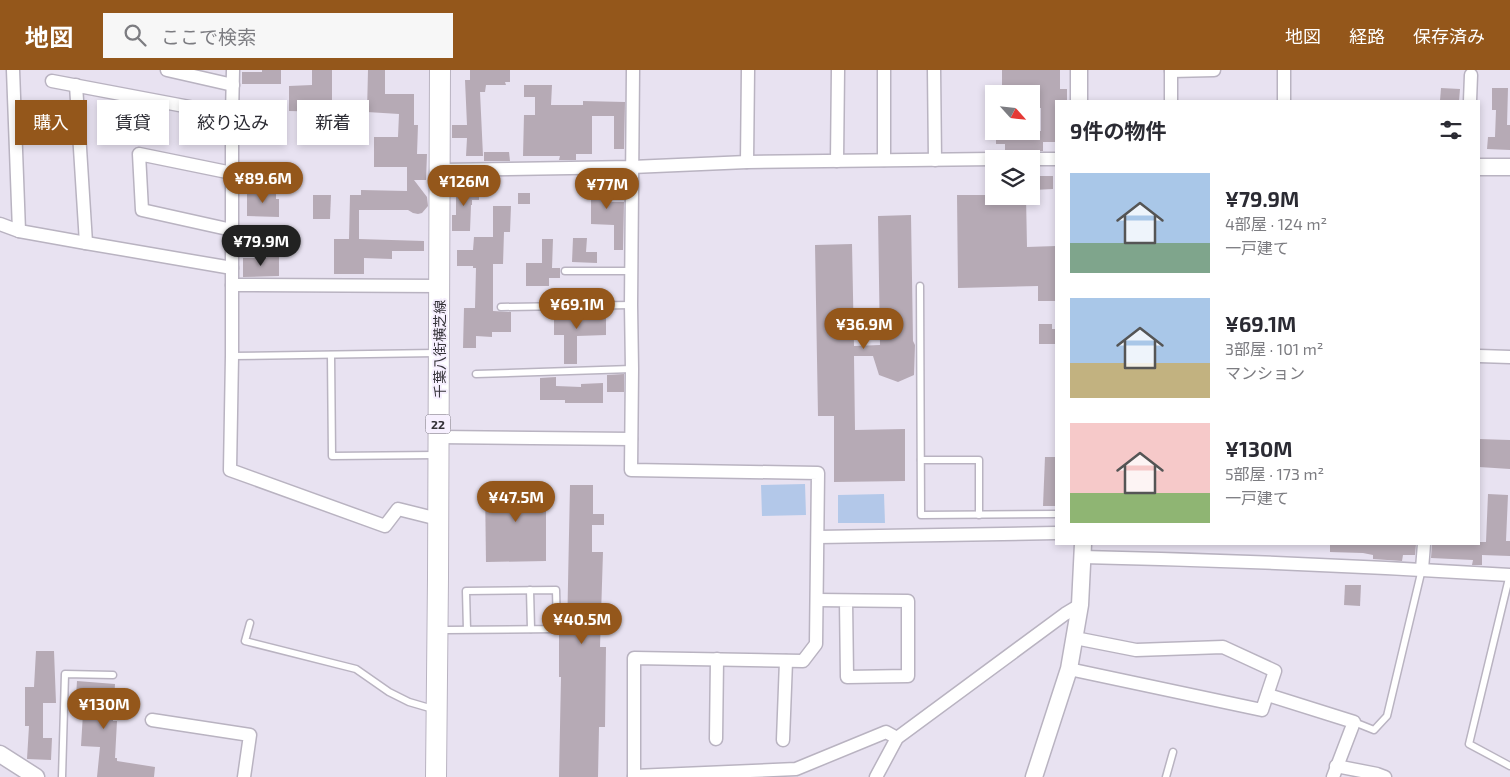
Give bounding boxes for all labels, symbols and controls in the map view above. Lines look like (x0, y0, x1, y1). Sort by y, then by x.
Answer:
search box (103, 13, 453, 58)
icon: search (121, 21, 149, 49)
text: 地図 (25, 22, 73, 51)
text: ここで検索 (161, 25, 256, 48)
text: 地図 (1285, 25, 1321, 47)
text: 経路 (1349, 25, 1385, 47)
text: 保存済み (1413, 25, 1485, 47)
north arrow (985, 85, 1040, 140)
map controls (985, 85, 1040, 205)
chip: 購入 (15, 100, 87, 145)
chip: 賃貸 (97, 100, 169, 145)
chip: 絞り込み (179, 100, 287, 145)
chip: 新着 (297, 100, 369, 145)
icon: filters (1437, 116, 1465, 144)
text: 9件の物件 (1070, 118, 1166, 143)
button: layers (985, 150, 1040, 205)
pin: ¥89.6M (222, 162, 304, 204)
pin: ¥126M (429, 164, 499, 207)
text: ¥89.6M (234, 168, 292, 187)
pin: ¥77M (577, 168, 637, 210)
text: ¥126M (439, 171, 489, 190)
text: ¥77M (586, 174, 628, 193)
text: ¥79.9M (1225, 186, 1299, 211)
icon: home (1110, 193, 1170, 253)
text: 4部屋 · 124 m² (1225, 214, 1327, 233)
pin: ¥79.9M (220, 224, 302, 267)
text: ¥79.9M (233, 231, 289, 250)
text: 一戸建て (1225, 238, 1289, 257)
pin: ¥69.1M (536, 288, 618, 330)
text: ¥69.1M (550, 294, 604, 313)
street label: 千葉八街横芝線 (431, 300, 448, 398)
pin: ¥36.9M (823, 308, 905, 350)
text: ¥69.1M (1225, 311, 1296, 336)
text: ¥36.9M (835, 314, 893, 333)
icon: home (1110, 318, 1170, 378)
text: 3部屋 · 101 m² (1225, 339, 1323, 358)
text: マンション (1225, 363, 1305, 382)
road number: 22 (426, 414, 450, 434)
text: ¥130M (1225, 436, 1292, 461)
icon: home (1110, 443, 1170, 503)
text: 5部屋 · 173 m² (1225, 464, 1324, 483)
pin: ¥47.5M (475, 480, 557, 523)
text: ¥47.5M (488, 487, 544, 506)
text: 一戸建て (1225, 488, 1289, 507)
pin: ¥40.5M (541, 602, 623, 645)
text: ¥40.5M (553, 609, 611, 628)
pin: ¥130M (69, 688, 139, 730)
text: ¥130M (78, 694, 130, 713)

